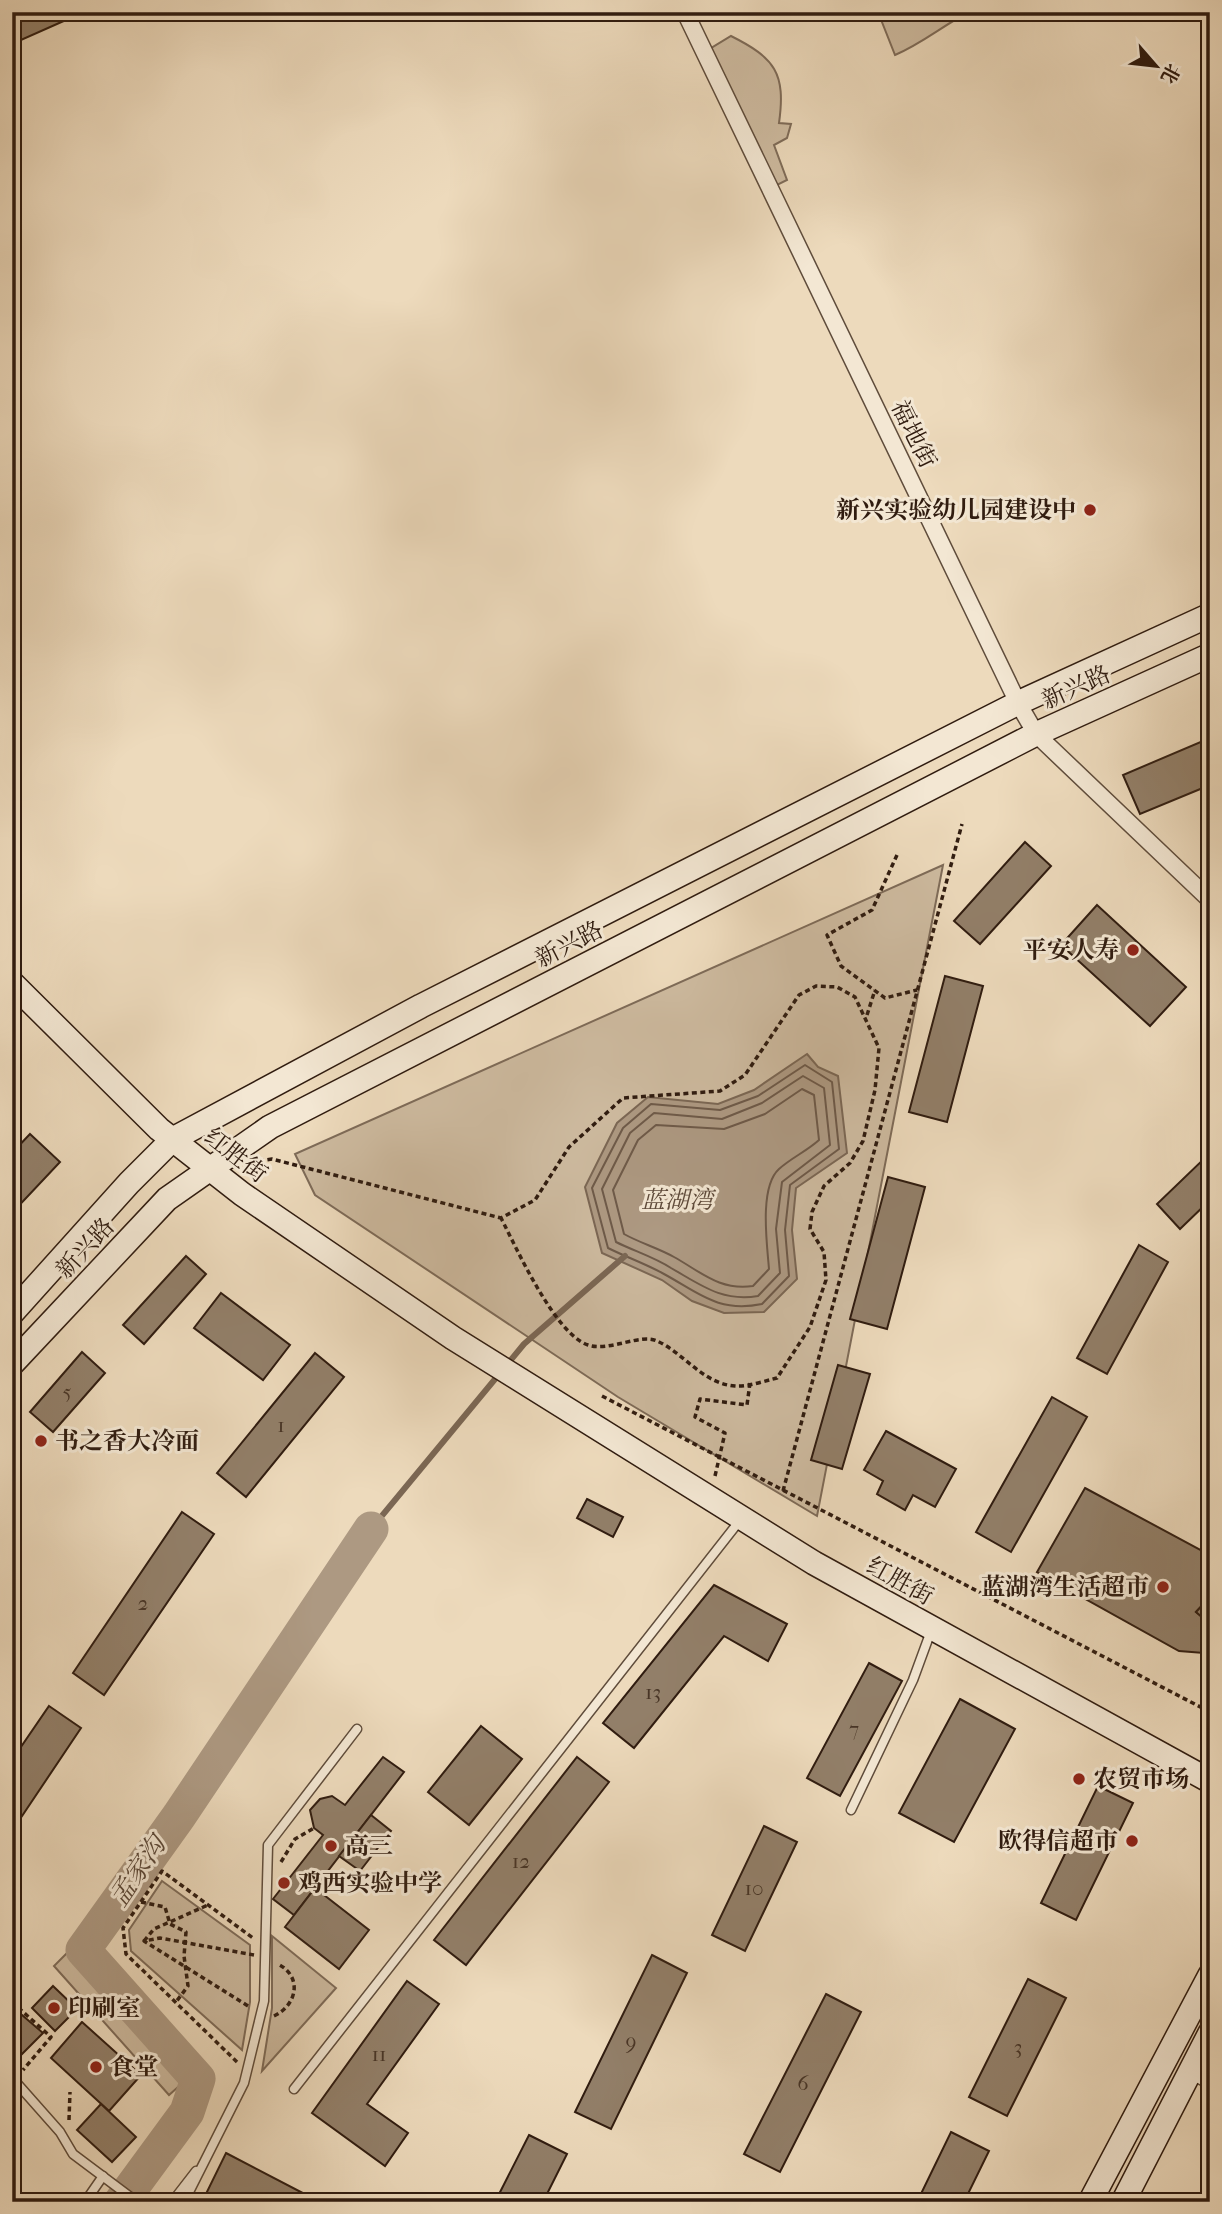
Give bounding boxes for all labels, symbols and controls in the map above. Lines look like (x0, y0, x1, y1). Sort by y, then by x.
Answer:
north arrow (1120, 32, 1190, 102)
text: 北 (1156, 60, 1184, 87)
street label: 福地街 (886, 396, 942, 472)
place label: 新兴实验幼儿园建设中 (836, 496, 1076, 524)
marker: 新兴实验幼儿园建设中 (1082, 502, 1098, 518)
street label: 新兴路 (1037, 660, 1115, 714)
street label: 新兴路 (531, 915, 607, 973)
place label: 平安人寿 (1023, 936, 1119, 964)
marker: 平安人寿 (1125, 942, 1141, 958)
street label: 红胜街 (199, 1122, 273, 1188)
park label: 蓝湖湾 (641, 1186, 717, 1214)
street label: 新兴路 (50, 1212, 120, 1284)
house number: 5 (62, 1380, 72, 1404)
house number: 1 (277, 1413, 285, 1437)
place label: 书之香大冷面 (55, 1427, 199, 1455)
marker: 书之香大冷面 (33, 1433, 49, 1449)
street label: 红胜街 (862, 1551, 938, 1611)
place label: 蓝湖湾生活超市 (981, 1573, 1149, 1601)
marker: 蓝湖湾生活超市 (1155, 1579, 1171, 1595)
house number: 2 (138, 1591, 149, 1615)
house number: 13 (645, 1680, 661, 1704)
house number: 7 (849, 1717, 859, 1741)
place label: 农贸市场 (1093, 1765, 1189, 1793)
marker: 农贸市场 (1071, 1771, 1087, 1787)
water label: 孟家沟 (103, 1827, 174, 1912)
place label: 欧得信超市 (998, 1827, 1118, 1855)
place label: 高三 (345, 1832, 393, 1860)
marker: 欧得信超市 (1124, 1833, 1140, 1849)
marker: 高三 (323, 1838, 339, 1854)
house number: 12 (512, 1849, 530, 1873)
place label: 鸡西实验中学 (298, 1869, 442, 1897)
marker: 鸡西实验中学 (276, 1875, 292, 1891)
house number: 10 (745, 1876, 763, 1900)
place label: 印刷室 (68, 1994, 140, 2022)
marker: 印刷室 (46, 2000, 62, 2016)
house number: 9 (625, 2030, 637, 2054)
house number: 3 (1014, 2035, 1022, 2059)
house number: 11 (372, 2042, 387, 2066)
place label: 食堂 (110, 2053, 158, 2081)
marker: 食堂 (88, 2059, 104, 2075)
house number: 6 (797, 2071, 809, 2095)

